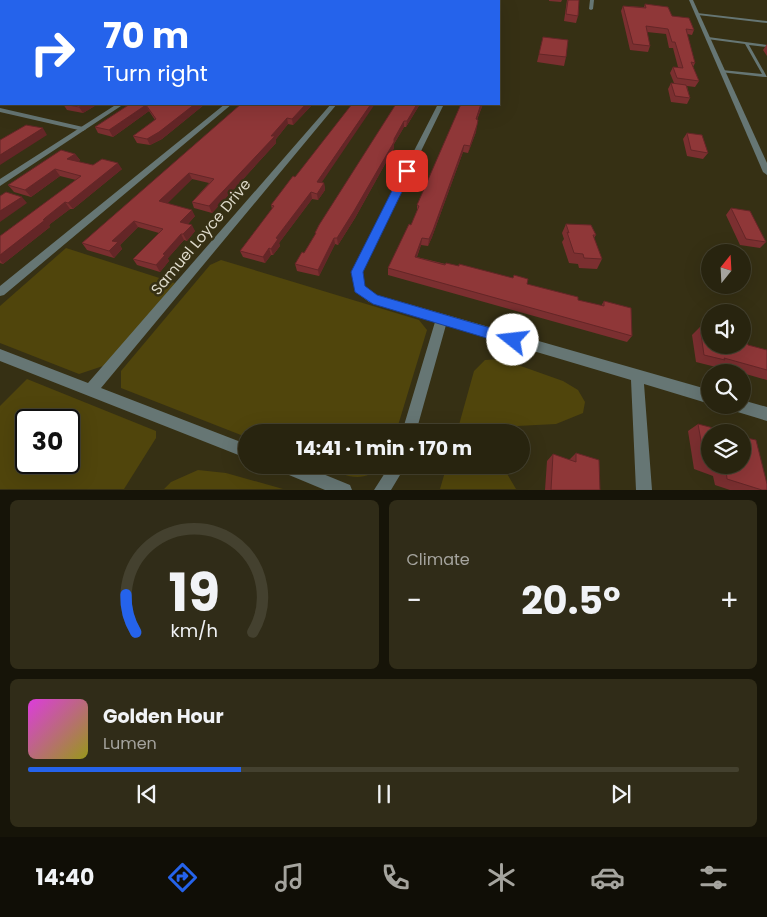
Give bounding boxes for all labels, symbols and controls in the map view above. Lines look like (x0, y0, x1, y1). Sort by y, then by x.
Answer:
text: 70 m (103, 11, 189, 60)
icon: right (20, 20, 85, 85)
text: Turn right (103, 58, 208, 89)
pin (386, 150, 428, 192)
icon: arrive (393, 157, 421, 185)
street label: Samuel Loyce Drive (146, 174, 255, 299)
north arrow (701, 244, 751, 294)
map controls (701, 244, 751, 474)
button: sound (701, 304, 751, 354)
position arrow (486, 313, 538, 365)
button: search (701, 364, 751, 414)
speed limit sign: 30 (15, 409, 80, 474)
button: layers (701, 424, 751, 474)
text: 14:41 · 1 min · 170 m (296, 435, 472, 462)
text: Climate (407, 548, 470, 571)
text: 19 (168, 556, 220, 629)
text: 20.5° (521, 574, 621, 627)
text: − (407, 581, 422, 620)
text: + (720, 581, 739, 620)
text: km/h (170, 618, 218, 643)
text: Golden Hour (103, 703, 224, 730)
text: Lumen (103, 732, 157, 755)
icon: previous (133, 780, 161, 808)
icon: pause (370, 780, 398, 808)
icon: next (607, 780, 635, 808)
icon: directions (165, 860, 200, 895)
icon: music (272, 860, 307, 895)
icon: phone (378, 860, 413, 895)
icon: climate (484, 860, 519, 895)
icon: car (590, 860, 625, 895)
icon: filters (696, 860, 731, 895)
text: 14:40 (36, 862, 94, 893)

